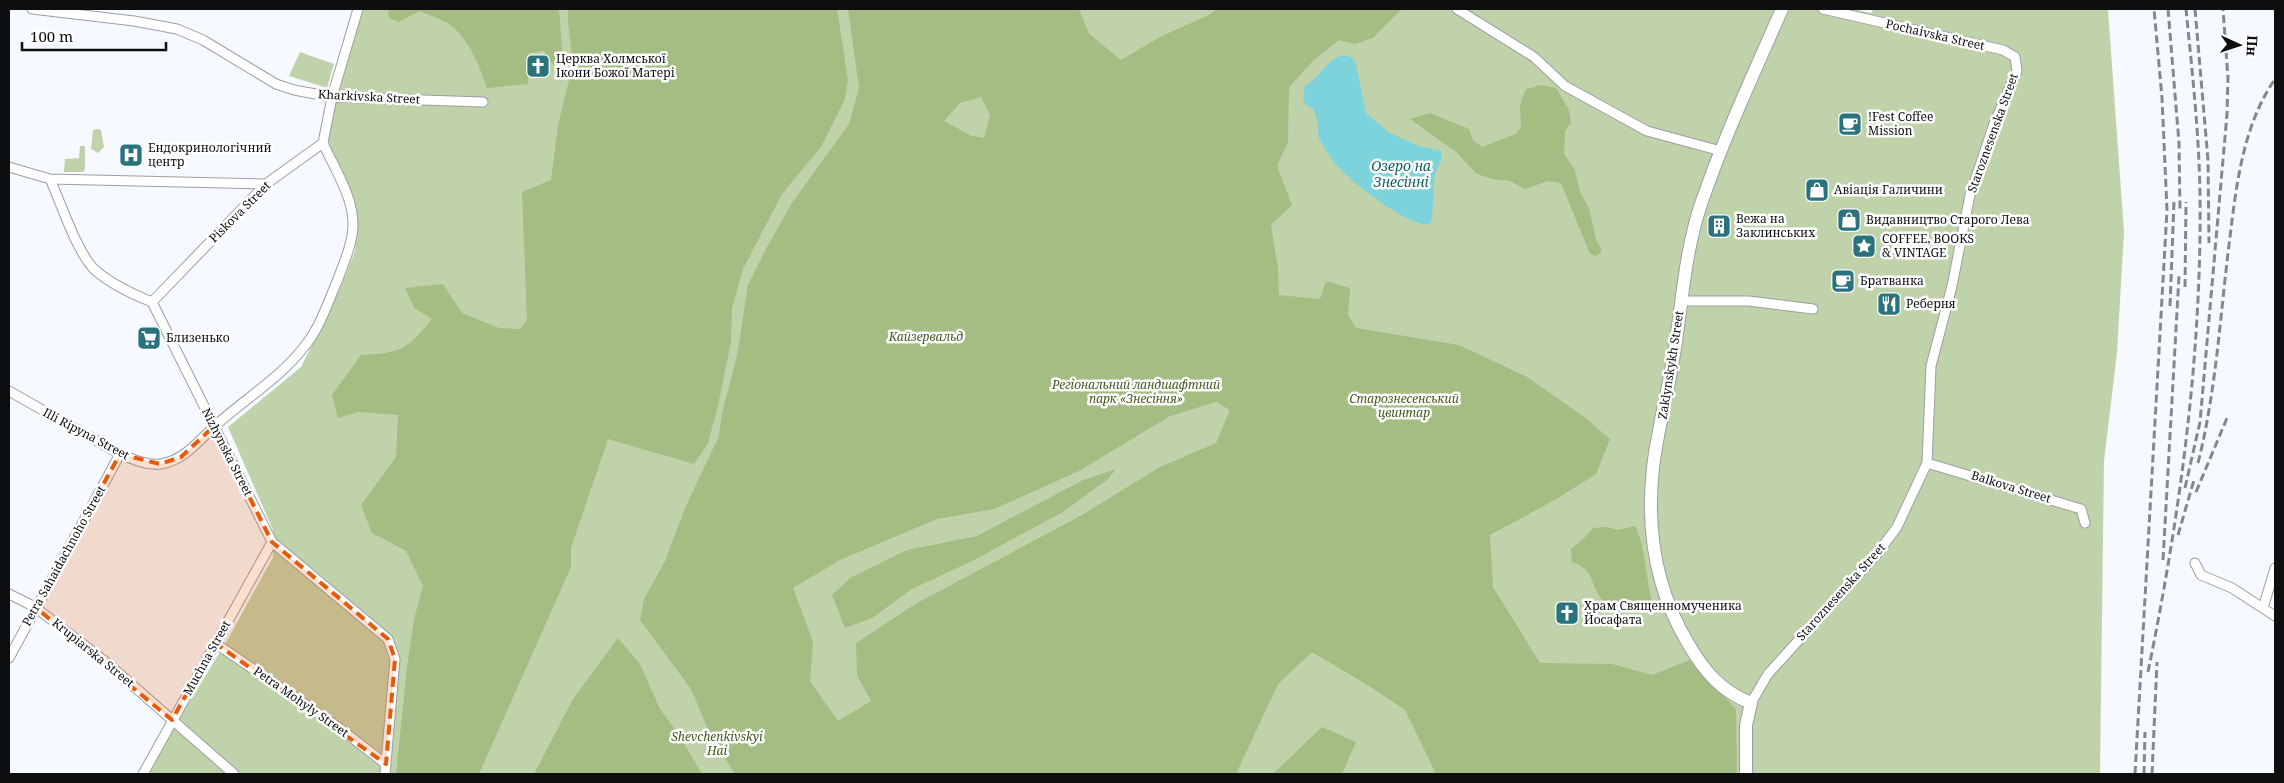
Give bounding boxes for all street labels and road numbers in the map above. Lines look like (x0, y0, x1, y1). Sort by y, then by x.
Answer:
street label: Pochaivska Street (1884, 15, 1986, 54)
street label: Staroznesenska Street (1963, 71, 2022, 195)
street label: Kharkivska Street (318, 85, 420, 108)
street label: Piskova Street (205, 177, 274, 246)
street label: Zaklynskykh Street (1654, 309, 1687, 420)
street label: Illi Ripyna Street (40, 404, 132, 463)
street label: Nizhynska Street (198, 405, 257, 499)
street label: Balkova Street (1969, 466, 2053, 507)
street label: Petra Sahaidachnoho Street (18, 482, 109, 629)
street label: Staroznesenska Street (1792, 539, 1889, 644)
street label: Krupiarska Street (49, 614, 138, 691)
street label: Muchna Street (179, 617, 234, 698)
street label: Petra Mohyly Street (250, 662, 352, 741)

